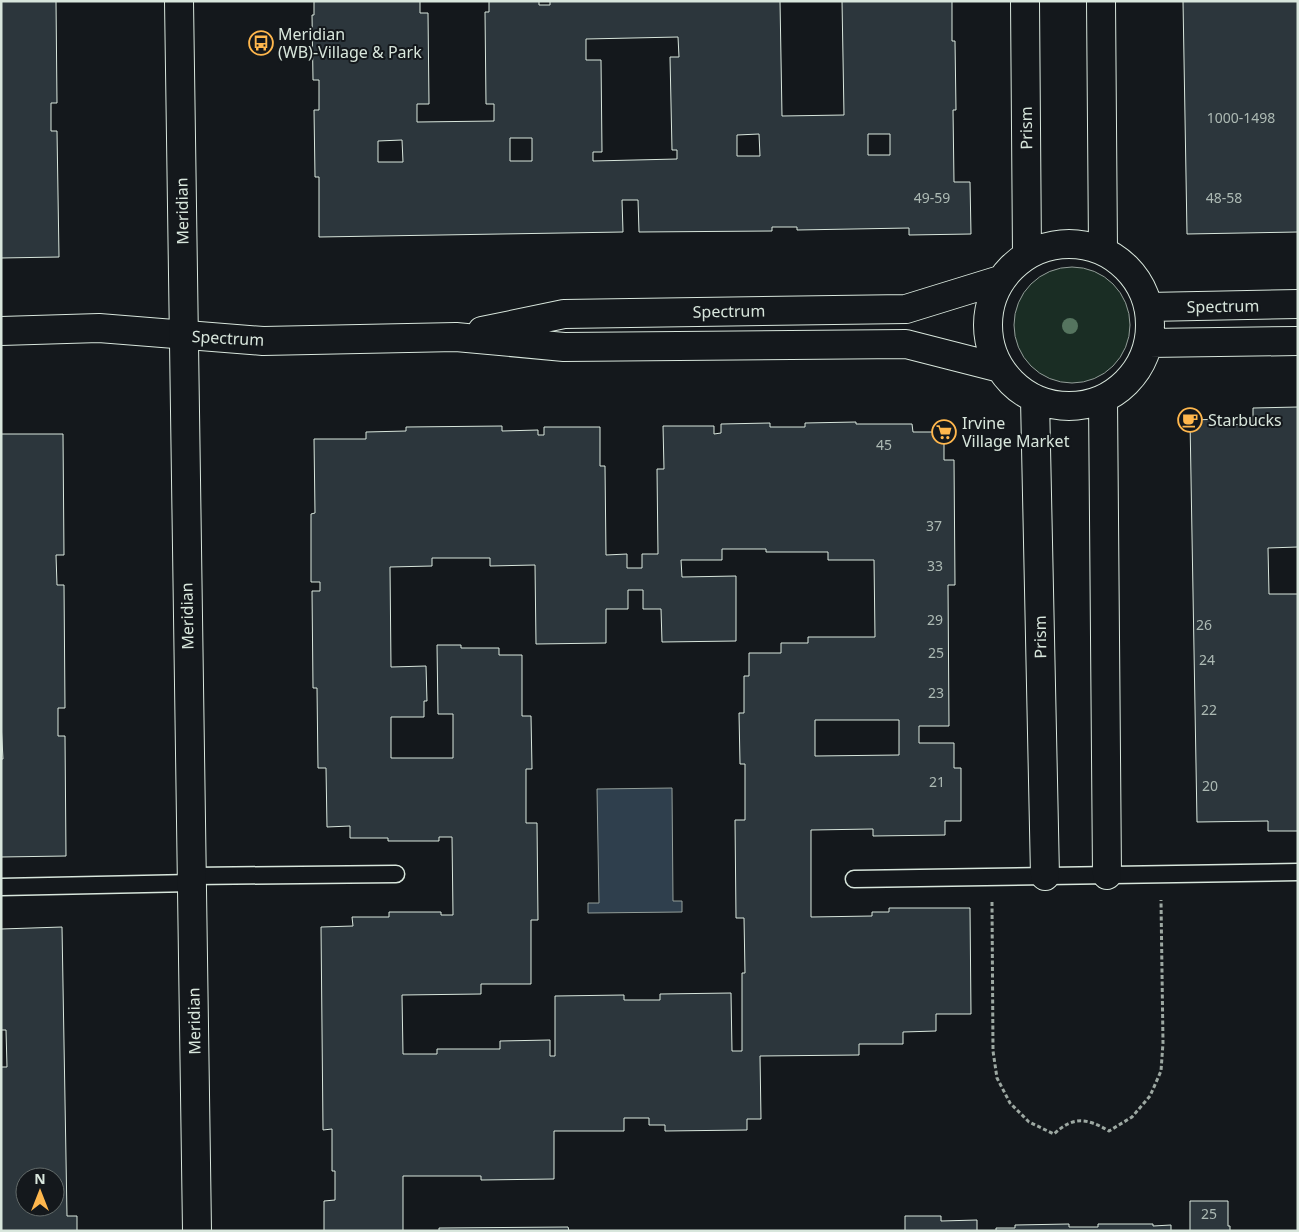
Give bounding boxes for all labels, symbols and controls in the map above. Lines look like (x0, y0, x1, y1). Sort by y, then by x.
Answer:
place label: Meridian (WB)-Village & Park (278, 23, 422, 63)
bus stop icon: Meridian (WB)-Village & Park (248, 30, 274, 56)
street label: Prism (1015, 106, 1037, 150)
house number: 1000-1498 (1207, 108, 1275, 127)
street label: Meridian (170, 177, 194, 245)
house number: 49-59 (914, 188, 950, 207)
house number: 48-58 (1206, 188, 1242, 207)
street label: Spectrum (1187, 294, 1259, 318)
street label: Spectrum (693, 299, 765, 323)
street label: Spectrum (191, 325, 265, 351)
cafe icon: Starbucks (1177, 407, 1203, 433)
place label: Starbucks (1208, 409, 1282, 431)
place label: Irvine Village Market (962, 412, 1070, 452)
supermarket icon: Irvine Village Market (931, 419, 957, 445)
house number: 45 (876, 435, 892, 454)
house number: 37 (926, 516, 942, 535)
house number: 33 (927, 556, 943, 575)
street label: Meridian (175, 582, 199, 650)
house number: 29 (927, 610, 943, 629)
street label: Prism (1029, 615, 1051, 659)
house number: 26 (1196, 615, 1212, 634)
house number: 25 (928, 643, 944, 662)
house number: 24 (1199, 650, 1215, 669)
house number: 23 (928, 683, 944, 702)
house number: 22 (1201, 700, 1217, 719)
house number: 21 (929, 772, 945, 791)
house number: 20 (1202, 776, 1218, 795)
street label: Meridian (182, 987, 206, 1055)
north arrow (15, 1167, 65, 1217)
text: N (34, 1169, 46, 1188)
house number: 25 (1201, 1204, 1217, 1223)

